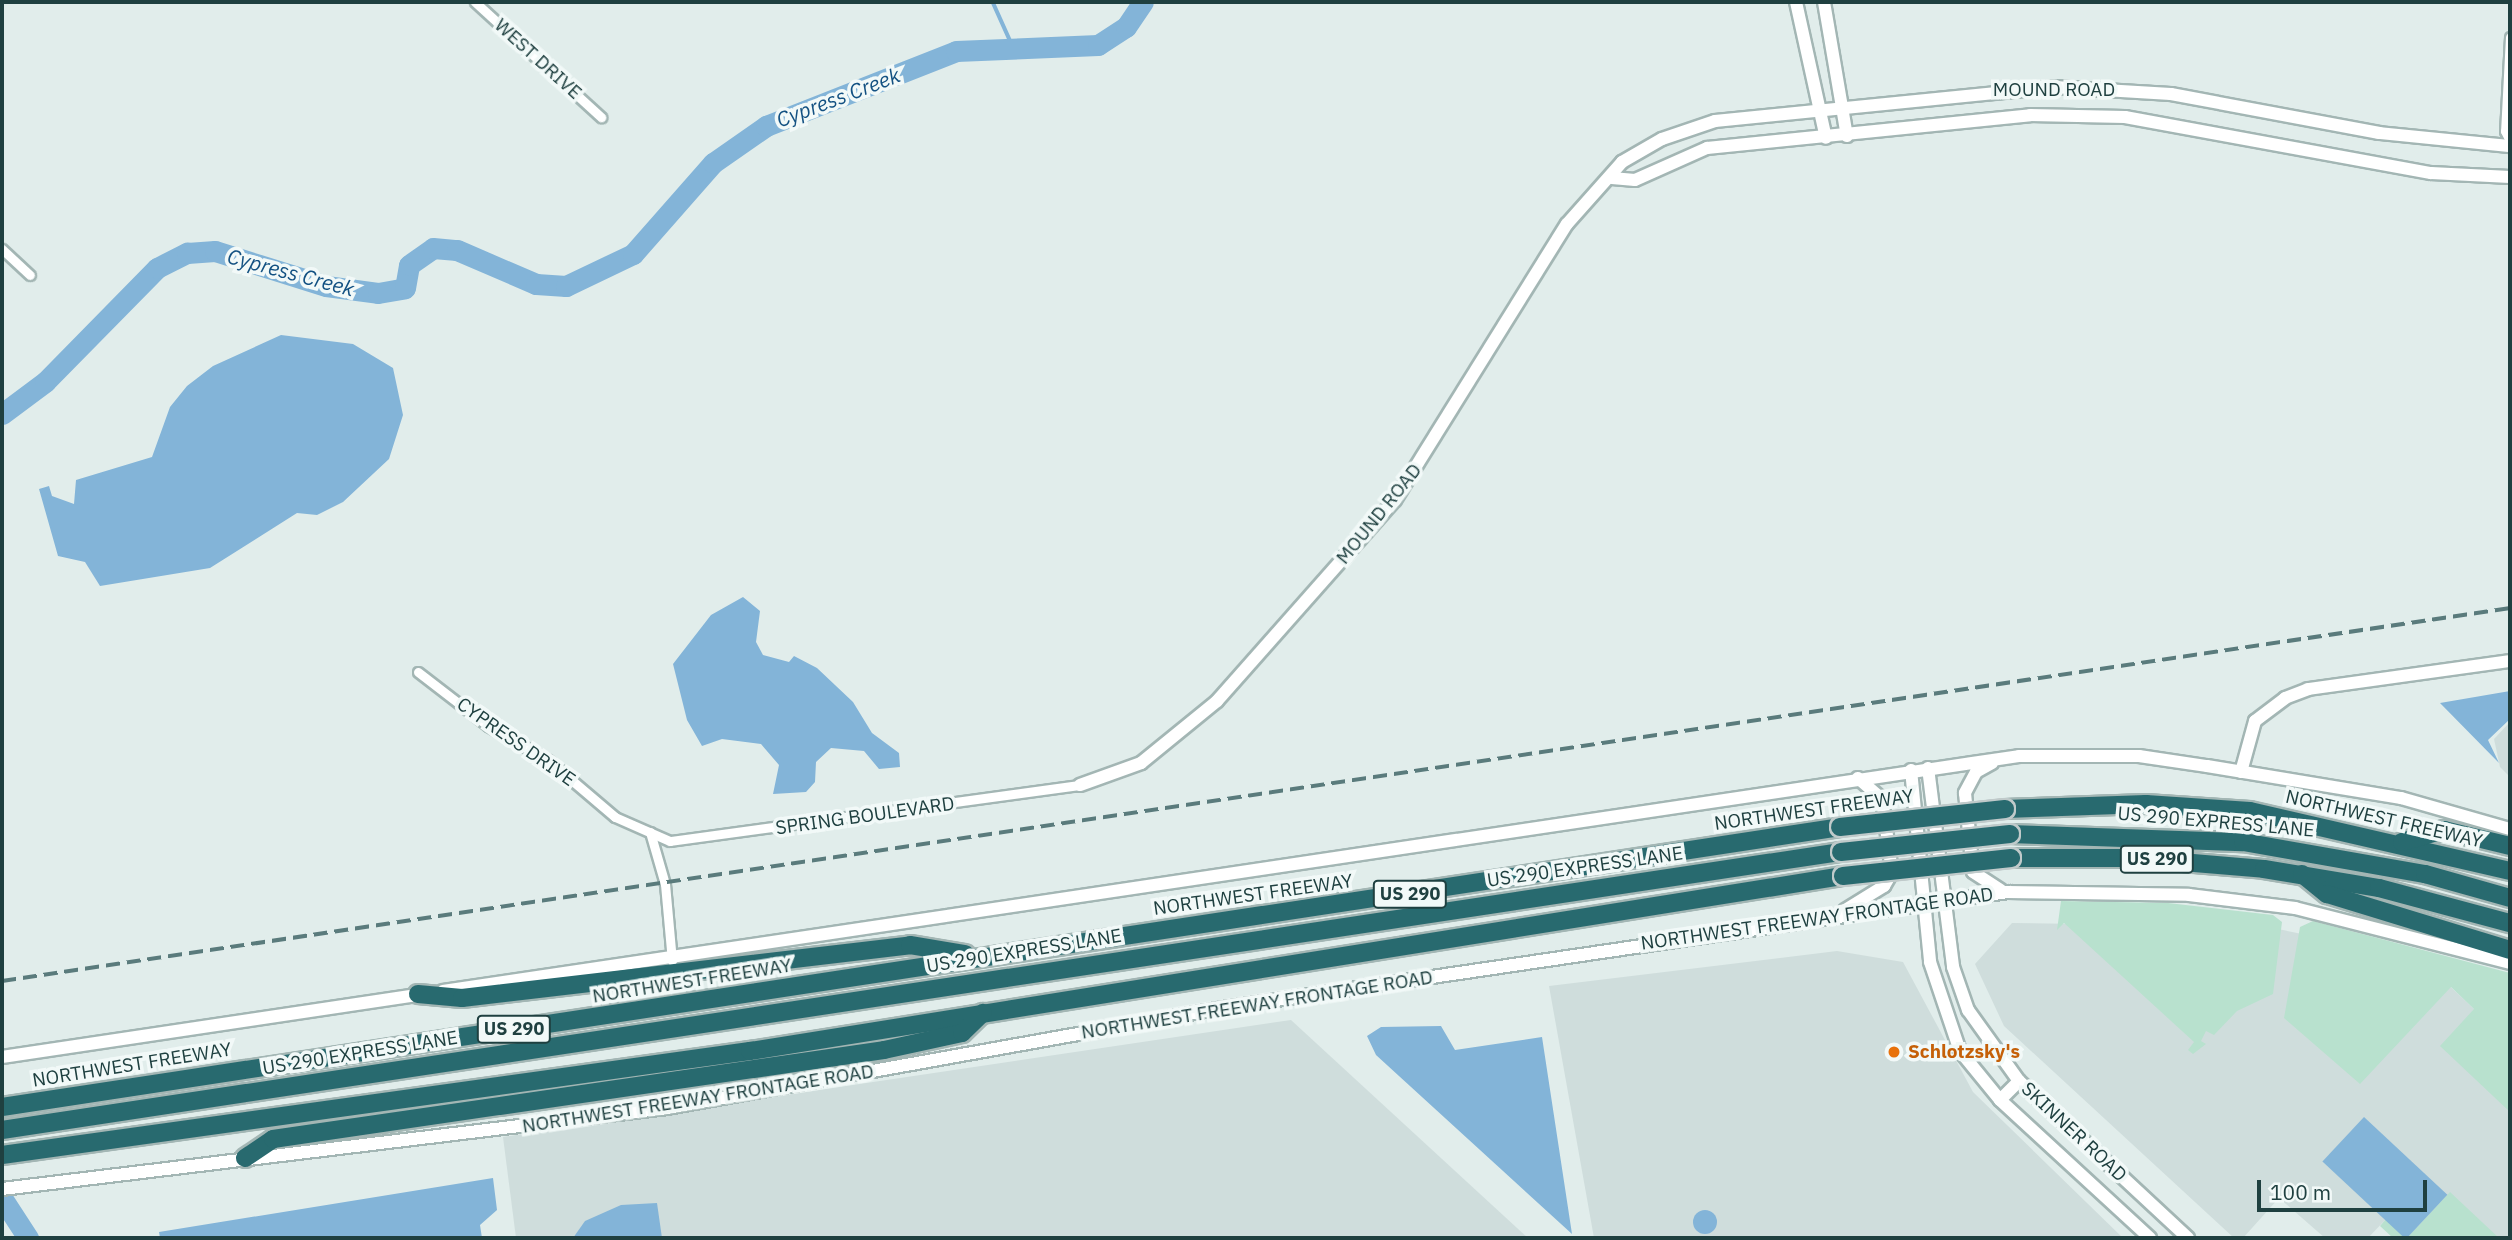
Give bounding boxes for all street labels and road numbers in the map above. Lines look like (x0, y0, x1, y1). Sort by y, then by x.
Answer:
street label: WEST DRIVE (490, 14, 586, 104)
street label: MOUND ROAD (1993, 79, 2115, 101)
street label: MOUND ROAD (1332, 459, 1426, 569)
street label: CYPRESS DRIVE (452, 693, 580, 791)
street label: NORTHWEST FREEWAY (1713, 785, 1915, 835)
street label: NORTHWEST FREEWAY (2283, 785, 2485, 853)
street label: SPRING BOULEVARD (774, 792, 956, 840)
street label: US 290 EXPRESS LANE (2117, 802, 2315, 842)
street label: US 290 EXPRESS LANE (1486, 842, 1684, 892)
road number: US 290 (2118, 844, 2196, 874)
street label: NORTHWEST FREEWAY (1152, 870, 1354, 920)
road number: US 290 (1372, 880, 1448, 908)
street label: NORTHWEST FREEWAY FRONTAGE ROAD (1639, 883, 1995, 955)
street label: US 290 EXPRESS LANE (925, 924, 1123, 978)
street label: NORTHWEST FREEWAY (591, 954, 793, 1008)
street label: NORTHWEST FREEWAY FRONTAGE ROAD (1080, 966, 1434, 1044)
road number: US 290 (476, 1014, 552, 1044)
street label: US 290 EXPRESS LANE (261, 1026, 459, 1080)
street label: NORTHWEST FREEWAY (31, 1038, 233, 1092)
street label: NORTHWEST FREEWAY FRONTAGE ROAD (521, 1060, 875, 1138)
street label: SKINNER ROAD (2017, 1078, 2131, 1186)

